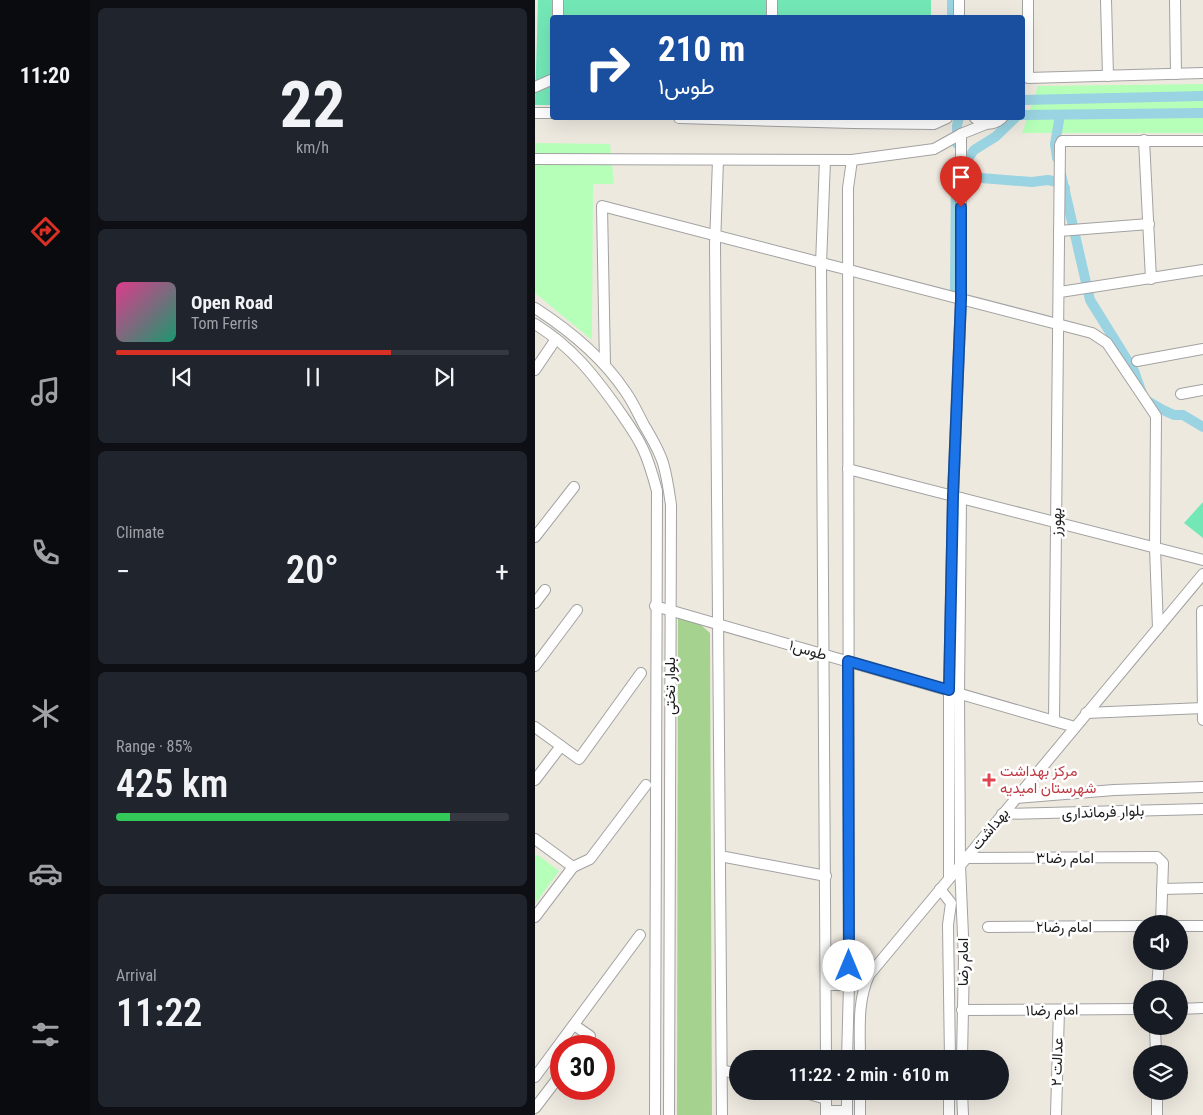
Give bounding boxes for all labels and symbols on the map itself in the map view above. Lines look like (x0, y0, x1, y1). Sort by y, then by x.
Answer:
pin (940, 156, 982, 207)
street label: بهورز (1047, 508, 1065, 537)
street label: طوس۱ (787, 636, 829, 665)
street label: بلوار تختی (661, 657, 680, 715)
place label: مرکز بهداشت شهرستان امیدیه (1000, 762, 1097, 797)
marker: مرکز بهداشت شهرستان امیدیه (982, 773, 996, 787)
street label: بلوار فرمانداری (1061, 802, 1145, 823)
street label: بهداشت (967, 804, 1013, 854)
street label: امام رضا۳ (1036, 849, 1094, 868)
street label: امام رضا۲ (1036, 918, 1092, 937)
street label: امام رضا (954, 938, 973, 986)
position arrow (822, 939, 874, 991)
street label: امام رضا۱ (1026, 1001, 1078, 1020)
speed limit sign: 30 (550, 1035, 615, 1100)
street label: عدالت ۲ (1047, 1037, 1067, 1087)

